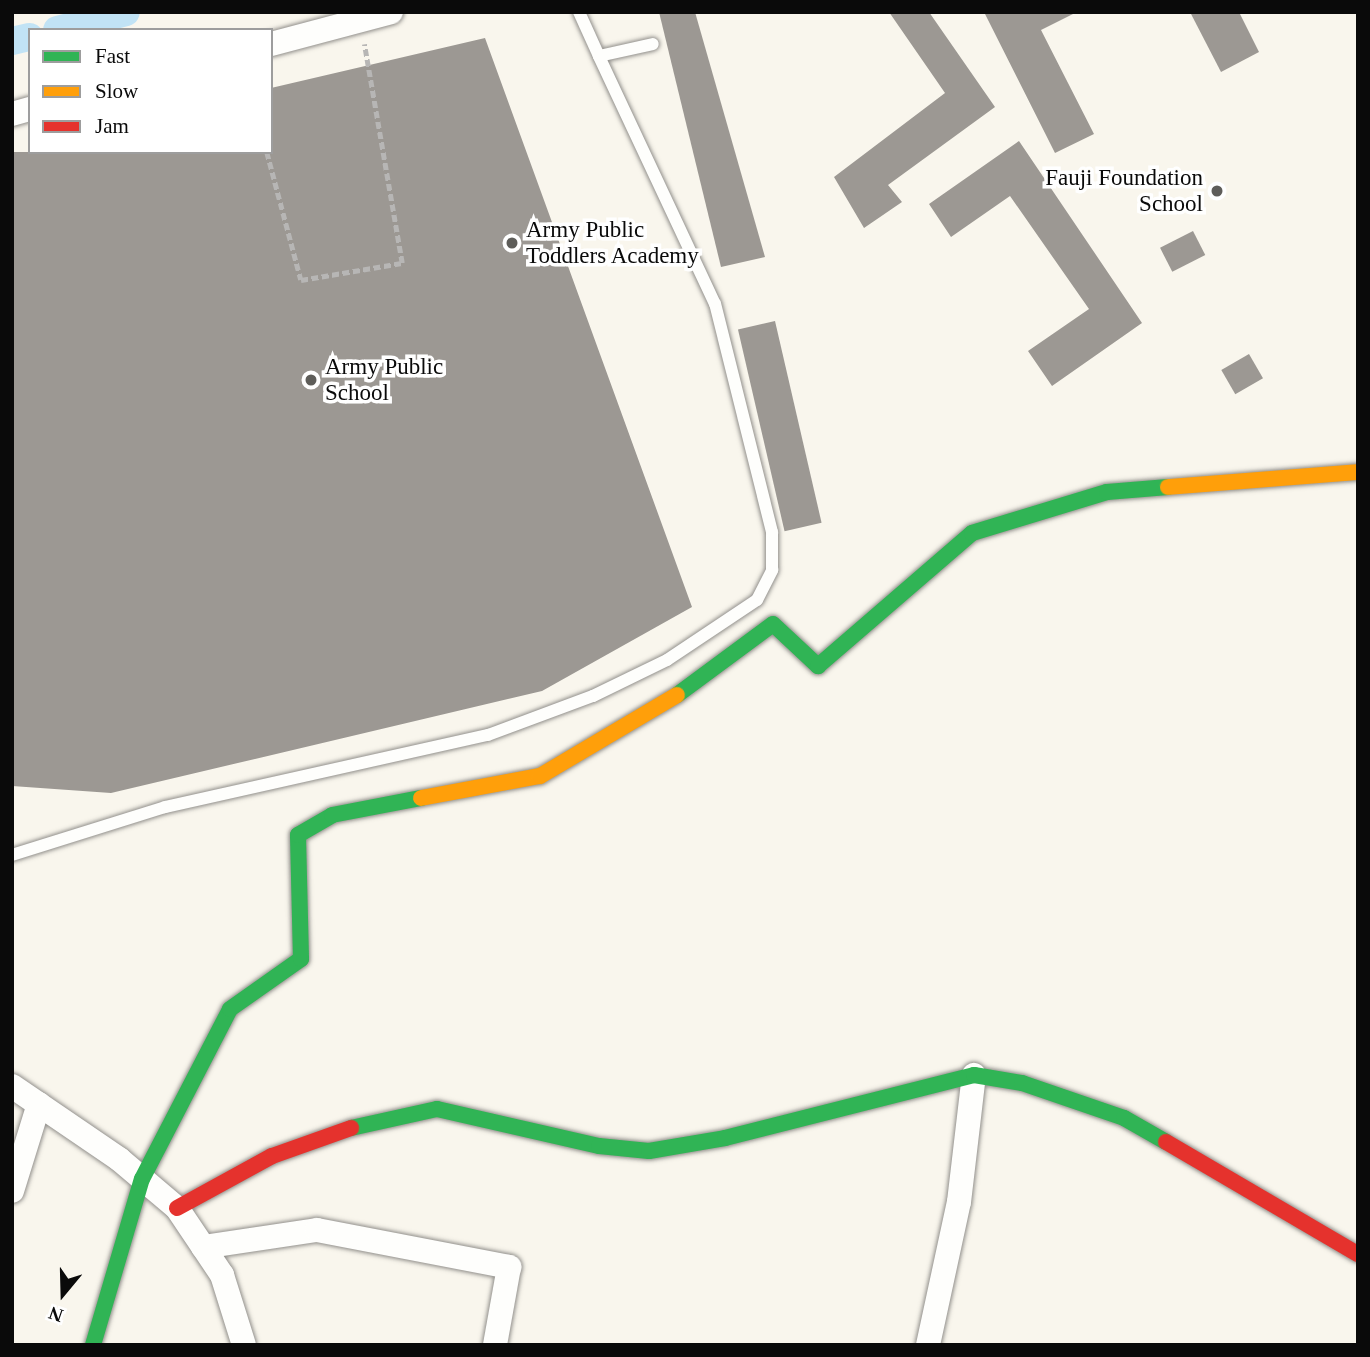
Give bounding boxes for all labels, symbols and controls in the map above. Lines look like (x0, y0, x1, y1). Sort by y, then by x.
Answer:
legend (28, 28, 273, 154)
text: Fast (95, 44, 130, 68)
text: Slow (95, 79, 138, 103)
text: Jam (95, 114, 129, 138)
place label: Fauji Foundation School (1045, 164, 1203, 218)
marker: Fauji Foundation School (1209, 183, 1225, 199)
place label: Army Public Toddlers Academy (526, 216, 700, 270)
marker: Army Public Toddlers Academy (504, 235, 520, 251)
place label: Army Public School (325, 353, 443, 407)
marker: Army Public School (303, 372, 319, 388)
north arrow (28, 1259, 98, 1329)
text: N (46, 1302, 66, 1326)

